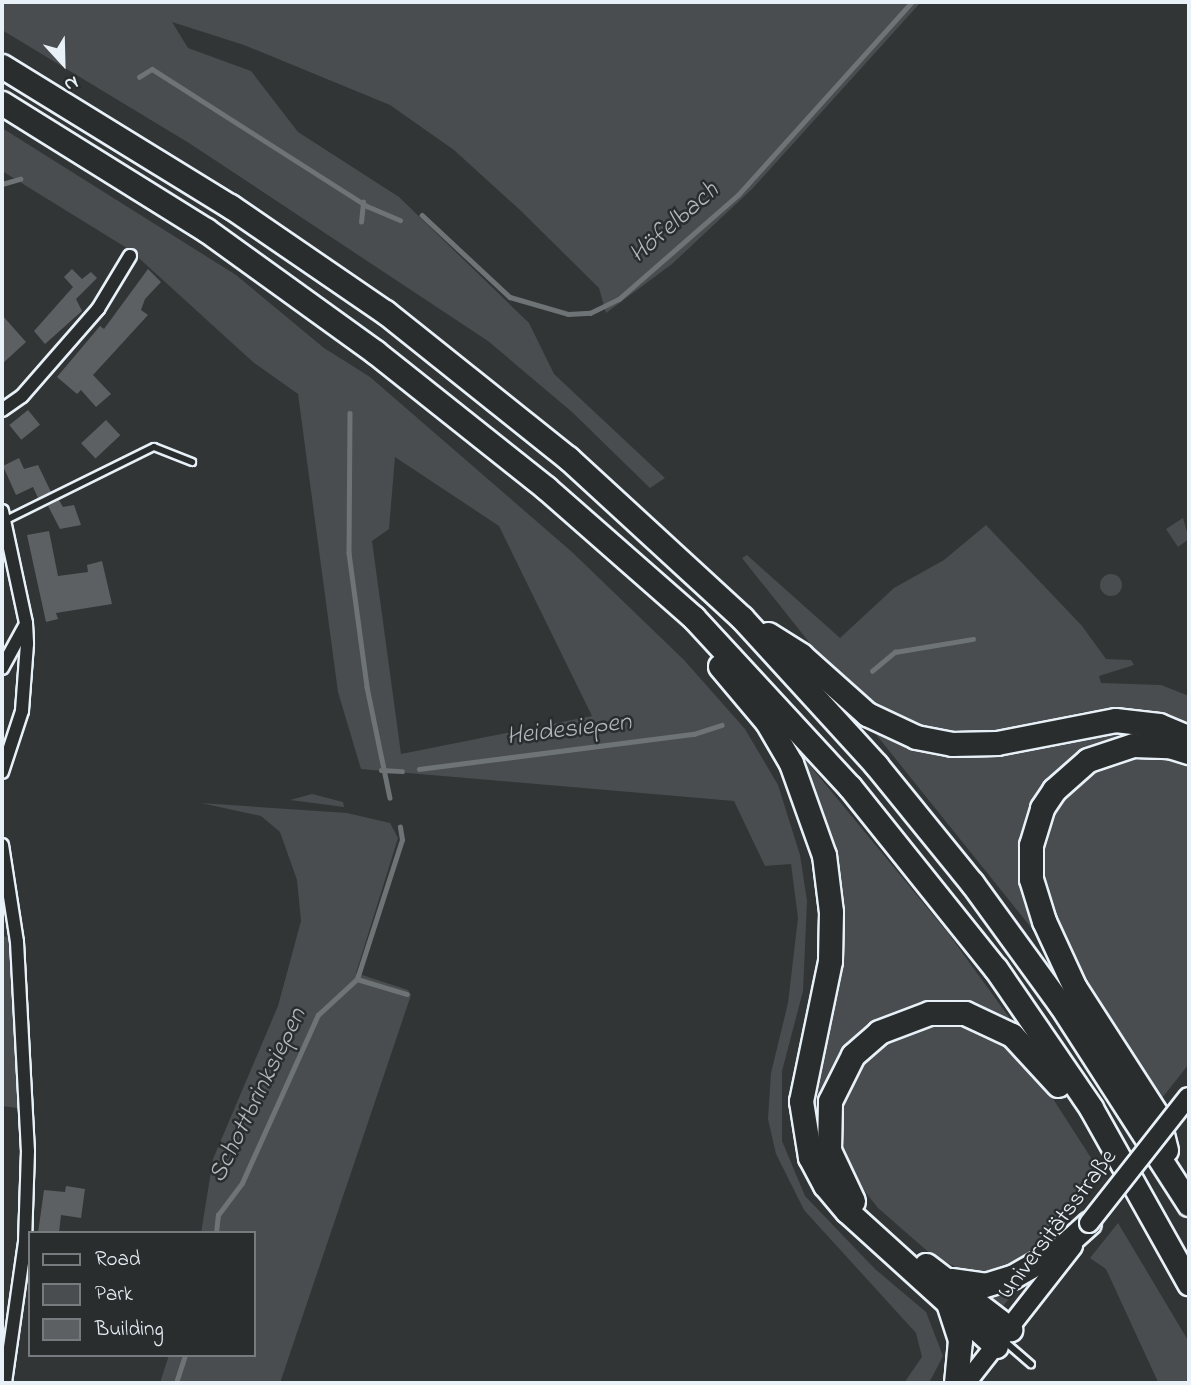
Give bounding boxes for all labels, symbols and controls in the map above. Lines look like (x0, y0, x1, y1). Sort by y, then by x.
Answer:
north arrow (28, 28, 98, 98)
text: N (60, 68, 82, 98)
water label: Höfelbach (624, 177, 726, 271)
water label: Heidesiepen (505, 708, 633, 754)
water label: Schottbrinksiepen (203, 1004, 315, 1188)
street label: Universitätsstraße (992, 1144, 1124, 1306)
legend (28, 1231, 256, 1357)
text: Road (95, 1245, 141, 1275)
text: Park (95, 1280, 133, 1310)
text: Building (95, 1315, 164, 1345)

